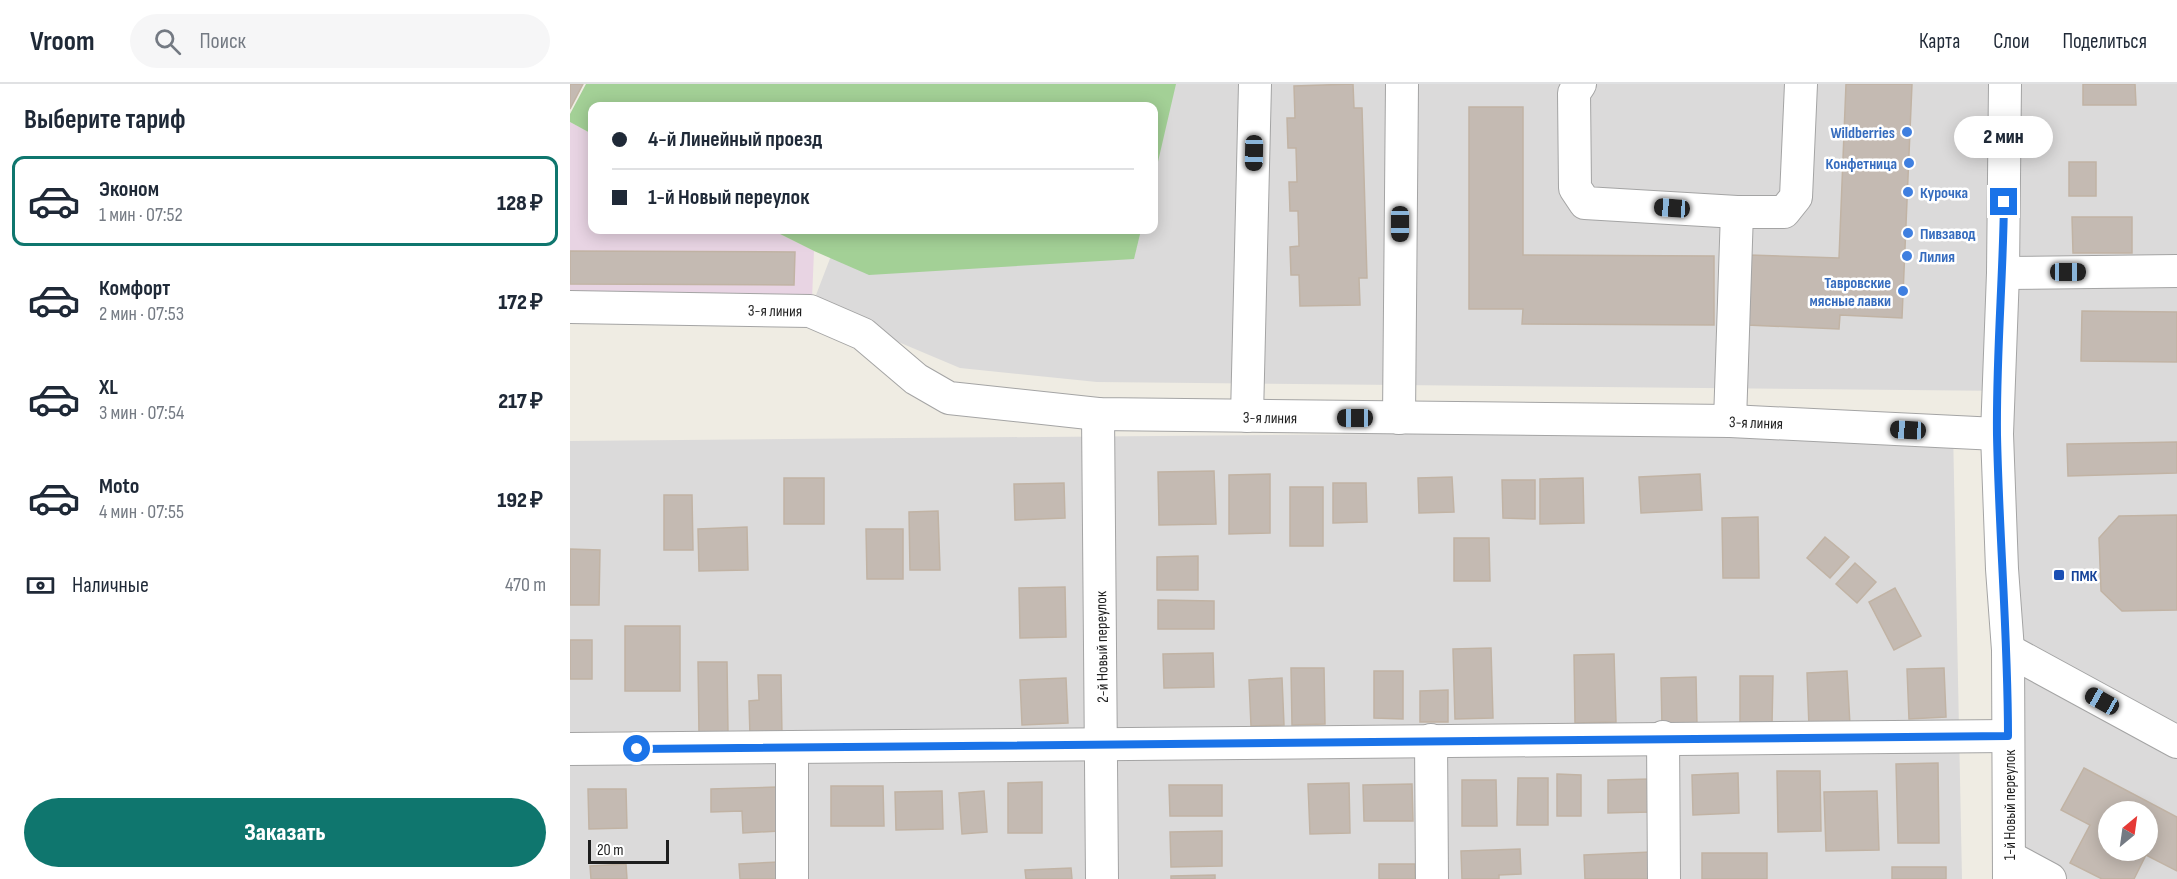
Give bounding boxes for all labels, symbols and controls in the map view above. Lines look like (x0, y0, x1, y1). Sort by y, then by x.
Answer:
search box (130, 14, 550, 68)
text: Vroom (30, 25, 94, 58)
icon: search (151, 25, 184, 58)
text: Поиск (199, 28, 246, 55)
text: Карта (1919, 29, 1960, 54)
text: Слои (1993, 29, 2029, 54)
text: Поделиться (2062, 29, 2147, 54)
text: Выберите тариф (24, 104, 186, 136)
callout: 2 мин (1954, 115, 2054, 157)
place label: Wildberries (1830, 124, 1895, 143)
marker: Wildberries (1900, 125, 1914, 139)
text: 2 мин (1983, 125, 2024, 149)
text: 4-й Линейный проезд (648, 126, 822, 153)
car (1245, 135, 1263, 171)
place label: Конфетница (1826, 155, 1897, 174)
marker: Конфетница (1902, 156, 1916, 170)
icon: car (27, 174, 81, 228)
text: Эконом (99, 176, 159, 203)
text: 1-й Новый переулок (648, 184, 809, 211)
place label: Курочка (1920, 184, 1968, 203)
marker: Курочка (1901, 185, 1915, 199)
route end (1990, 188, 2017, 215)
text: 128 ₽ (497, 190, 543, 217)
car (1653, 198, 1691, 218)
text: 1 мин · 07:52 (99, 203, 183, 227)
car (1391, 206, 1409, 242)
place label: Пивзавод (1920, 225, 1976, 244)
marker: Пивзавод (1901, 226, 1915, 240)
place label: Лилия (1919, 248, 1955, 267)
marker: Лилия (1900, 249, 1914, 263)
car (2050, 263, 2086, 281)
icon: car (27, 273, 81, 327)
place label: Тавровские мясные лавки (1810, 274, 1891, 311)
text: Комфорт (99, 275, 170, 302)
marker: Тавровские мясные лавки (1896, 284, 1910, 298)
text: 172 ₽ (498, 289, 543, 316)
text: 2 мин · 07:53 (99, 302, 184, 326)
street label: 3-я линия (748, 302, 802, 321)
icon: car (27, 372, 81, 426)
text: XL (99, 374, 118, 401)
text: 217 ₽ (498, 388, 543, 415)
text: 3 мин · 07:54 (99, 401, 184, 425)
street label: 3-я линия (1243, 409, 1297, 428)
car (1337, 409, 1373, 427)
street label: 3-я линия (1729, 413, 1783, 434)
car (1890, 420, 1926, 440)
icon: car (27, 471, 81, 525)
text: Moto (99, 473, 139, 500)
text: 192 ₽ (497, 487, 543, 514)
text: 4 мин · 07:55 (99, 500, 184, 524)
place label: ПМК (2071, 567, 2098, 586)
marker: ПМК (2052, 568, 2066, 582)
icon: cash (24, 569, 57, 602)
text: Наличные (72, 572, 149, 599)
text: 470 m (505, 573, 546, 597)
street label: 2-й Новый переулок (1092, 590, 1113, 703)
car (2082, 684, 2122, 718)
route start (623, 735, 650, 762)
street label: 1-й Новый переулок (2001, 749, 2020, 860)
button: Заказать (24, 798, 546, 867)
north arrow (2098, 801, 2158, 861)
map controls (2098, 801, 2158, 861)
scale bar (588, 837, 669, 864)
text: 20 m (597, 841, 624, 860)

